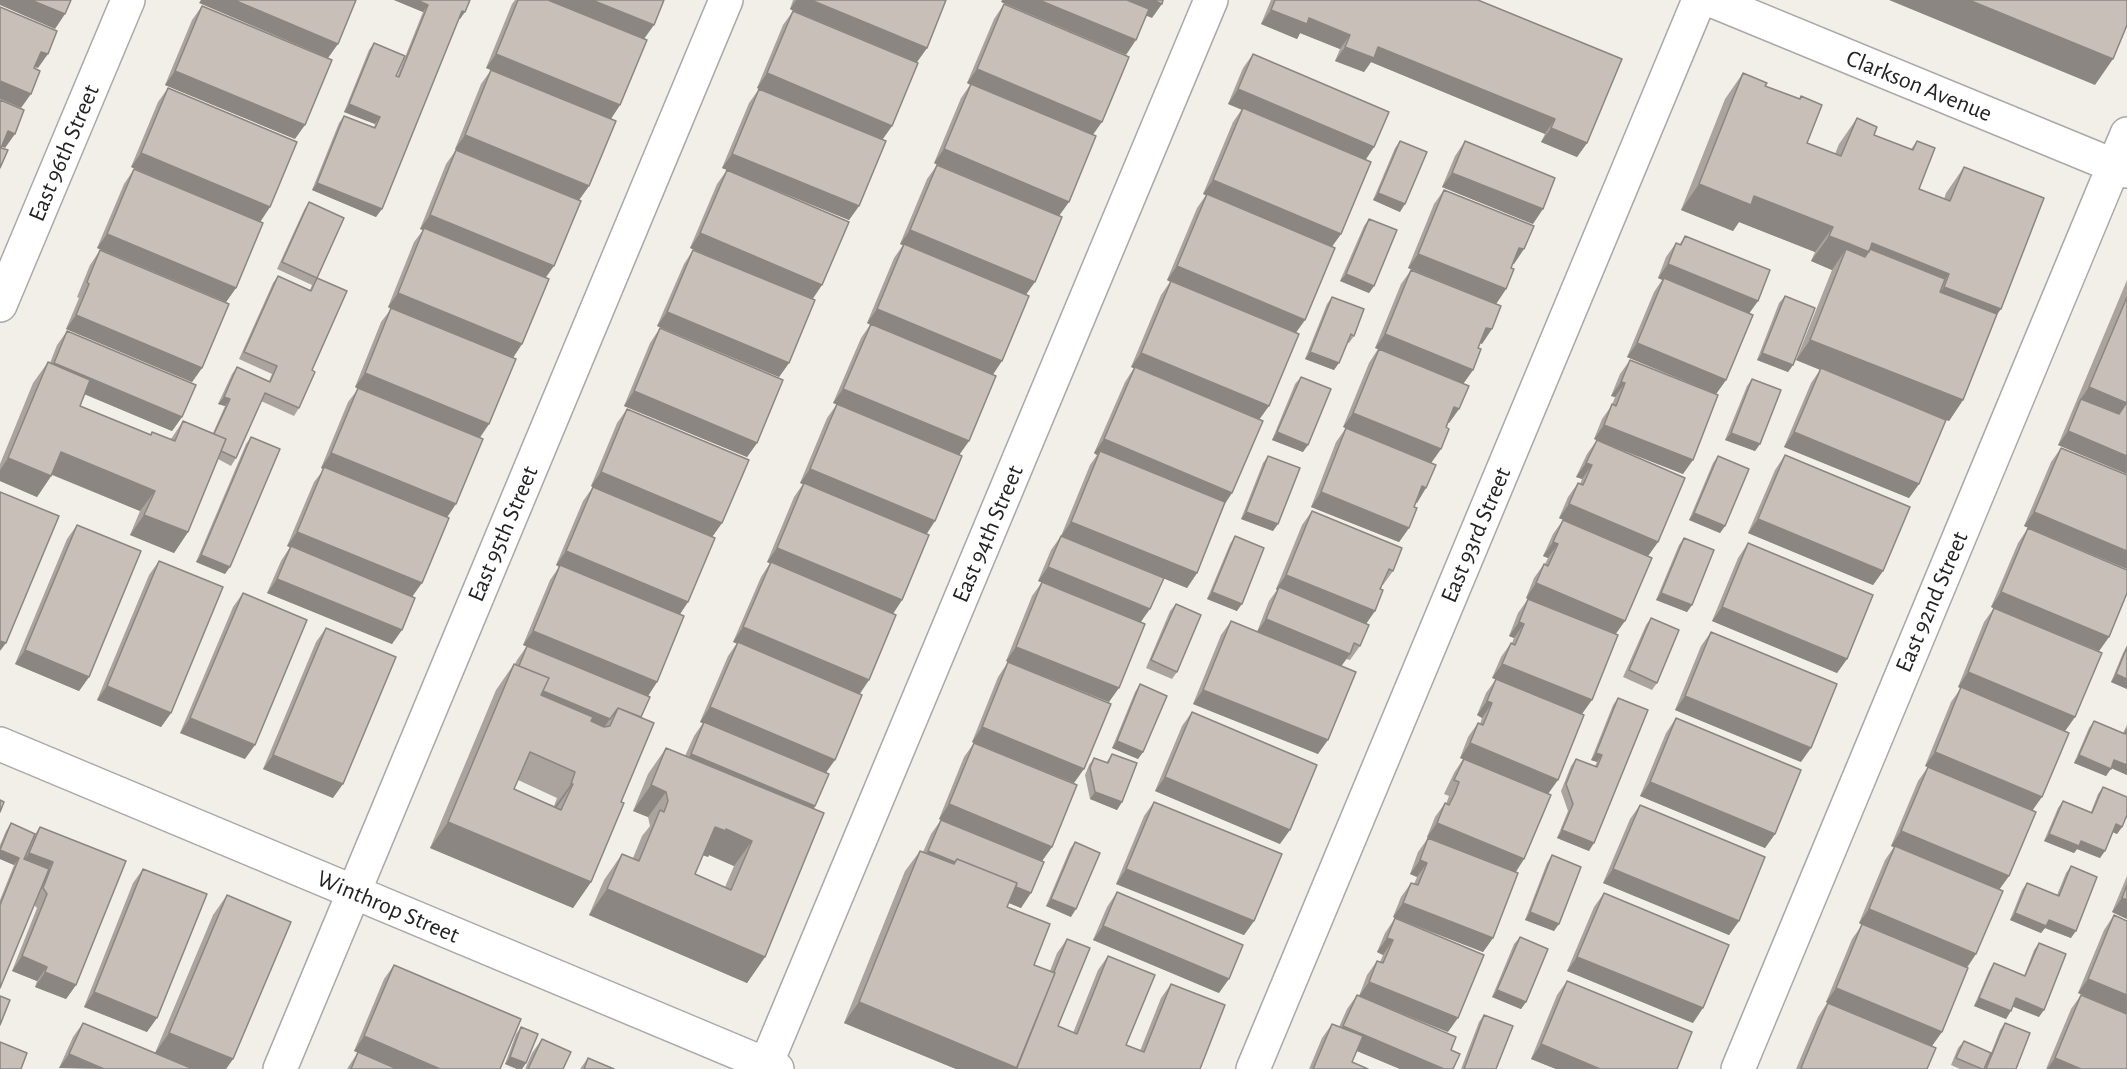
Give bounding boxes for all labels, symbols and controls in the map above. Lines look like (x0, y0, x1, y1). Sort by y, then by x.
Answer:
street label: Clarkson Avenue (1842, 44, 1996, 128)
street label: East 96th Street (22, 80, 106, 226)
street label: East 94th Street (946, 461, 1030, 607)
street label: East 95th Street (461, 462, 545, 606)
street label: East 93rd Street (1435, 463, 1517, 607)
street label: East 92nd Street (1889, 527, 1975, 677)
street label: Winthrop Street (313, 864, 463, 950)

